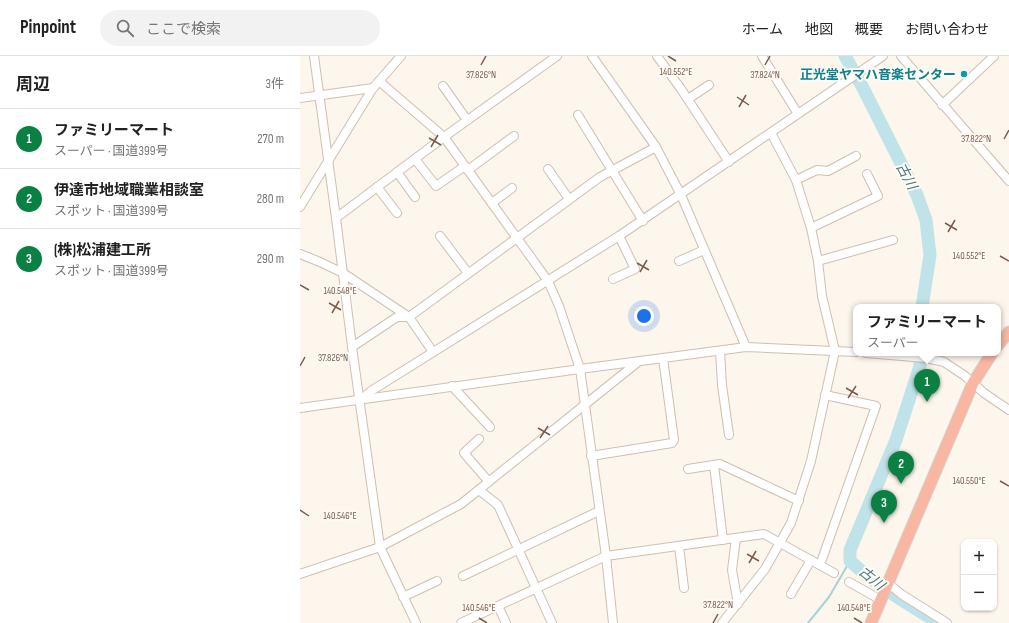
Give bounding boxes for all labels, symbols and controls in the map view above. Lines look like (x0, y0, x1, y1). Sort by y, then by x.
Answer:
search box (100, 10, 380, 46)
text: Pinpoint (20, 16, 76, 39)
icon: search (114, 17, 136, 39)
text: ここで検索 (146, 20, 221, 39)
text: ホーム (741, 21, 783, 38)
text: 地図 (805, 21, 833, 38)
text: 概要 (855, 21, 883, 38)
text: お問い合わせ (905, 21, 989, 38)
text: 140.552°E (660, 66, 692, 78)
place label: 正光堂ヤマハ音楽センター (800, 67, 956, 83)
text: 37.826°N (466, 69, 496, 81)
text: 37.824°N (750, 69, 780, 81)
marker: 正光堂ヤマハ音楽センター (959, 69, 969, 79)
text: 周辺 (16, 75, 50, 95)
text: 3件 (266, 76, 284, 92)
text: ファミリーマート (54, 121, 174, 140)
text: 1 (26, 131, 32, 147)
text: 270 m (257, 131, 284, 147)
text: 37.822°N (961, 133, 991, 145)
text: スーパー · 国道399号 (54, 143, 169, 159)
water label: 古川 (892, 160, 922, 194)
text: 伊達市地域職業相談室 (54, 181, 204, 200)
text: 2 (26, 191, 32, 207)
text: 280 m (257, 191, 284, 207)
text: スポット · 国道399号 (54, 203, 169, 219)
text: (株)松浦建工所 (54, 241, 151, 260)
text: 140.552°E (953, 250, 985, 262)
text: 3 (26, 251, 32, 267)
text: 290 m (257, 251, 284, 267)
text: スポット · 国道399号 (54, 263, 169, 279)
text: 140.548°E (323, 285, 357, 297)
popup (853, 304, 1001, 356)
your location (634, 306, 654, 326)
text: ファミリーマート (867, 313, 987, 332)
text: スーパー (867, 335, 919, 351)
text: 37.826°N (318, 352, 348, 364)
pin: 1 (914, 369, 940, 402)
pin: 2 (888, 451, 914, 484)
text: 140.550°E (952, 475, 986, 487)
pin: 3 (871, 490, 897, 523)
text: 140.546°E (323, 510, 357, 522)
map controls (961, 539, 997, 611)
button: + (961, 539, 997, 575)
water label: 古川 (855, 563, 889, 595)
button: − (961, 575, 997, 611)
text: 37.822°N (703, 599, 733, 611)
text: 140.546°E (462, 602, 496, 614)
text: 140.548°E (837, 602, 871, 614)

